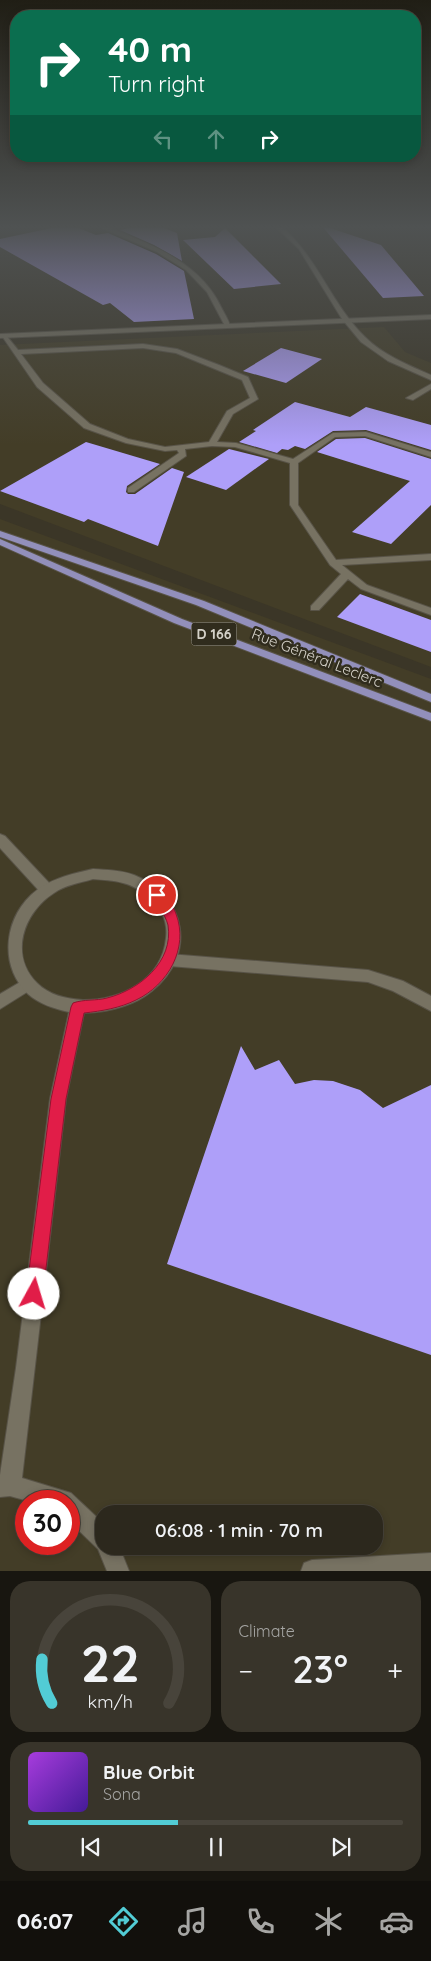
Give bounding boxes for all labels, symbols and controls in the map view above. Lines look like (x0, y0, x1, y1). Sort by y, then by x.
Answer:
text: 40 m (108, 27, 192, 71)
icon: right (25, 30, 90, 95)
text: Turn right (108, 70, 205, 98)
icon: left (149, 125, 177, 153)
icon: ahead (202, 125, 230, 153)
icon: right (255, 125, 283, 153)
road number: D 166 (192, 622, 236, 646)
street label: Rue Général Leclerc (249, 624, 385, 691)
pin (136, 874, 178, 916)
icon: arrive (143, 881, 171, 909)
position arrow (7, 1267, 59, 1319)
speed limit sign: 30 (15, 1490, 80, 1555)
text: 06:08 · 1 min · 70 m (155, 1518, 323, 1542)
text: Climate (239, 1621, 295, 1641)
text: 22 (81, 1630, 140, 1695)
text: 23° (292, 1645, 348, 1693)
text: − (239, 1653, 253, 1688)
text: + (387, 1653, 403, 1688)
text: km/h (88, 1690, 133, 1712)
text: Blue Orbit (103, 1760, 195, 1784)
text: Sona (103, 1784, 141, 1804)
icon: previous (77, 1833, 105, 1861)
icon: pause (202, 1833, 230, 1861)
icon: next (327, 1833, 355, 1861)
icon: directions (106, 1904, 141, 1939)
icon: music (175, 1904, 210, 1939)
icon: phone (243, 1904, 278, 1939)
icon: climate (311, 1904, 346, 1939)
icon: car (379, 1904, 414, 1939)
text: 06:07 (17, 1907, 73, 1935)

